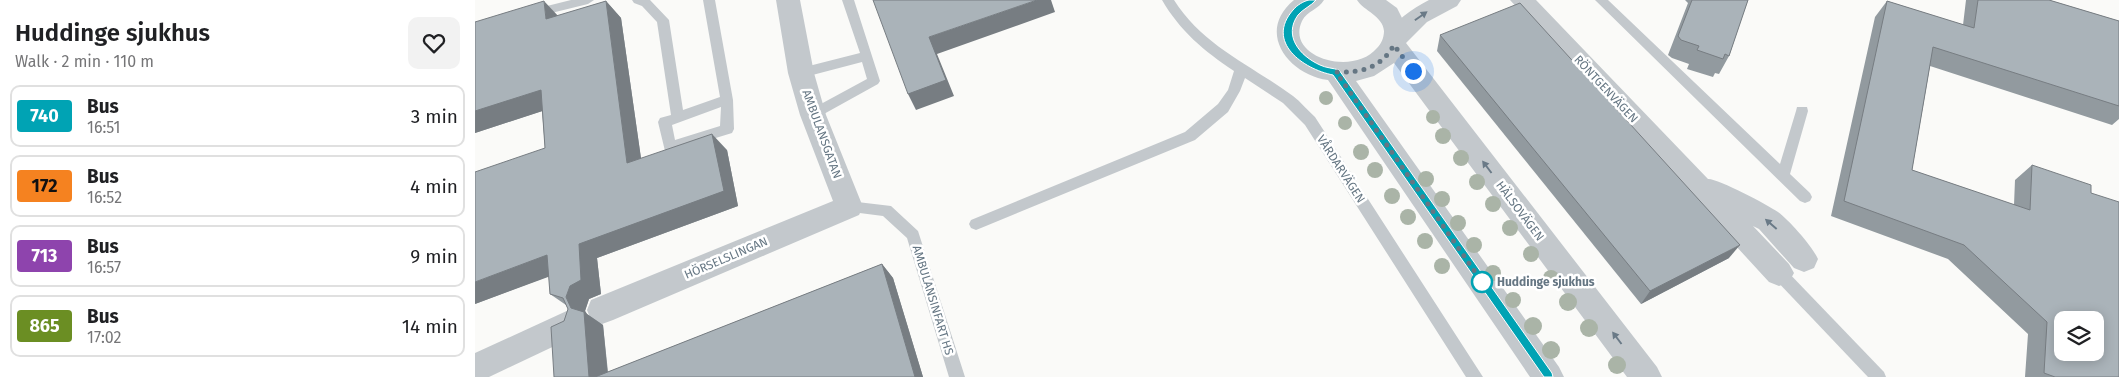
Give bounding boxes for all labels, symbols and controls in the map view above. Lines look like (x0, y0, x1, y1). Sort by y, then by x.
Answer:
one-way arrow (1414, 11, 1428, 21)
button: heart (408, 17, 460, 69)
text: Huddinge sjukhus (15, 19, 210, 47)
street label: RÖNTGENVÄGEN (1571, 51, 1642, 126)
text: Walk · 2 min · 110 m (15, 52, 154, 71)
your location (1401, 59, 1426, 84)
street label: AMBULANSGATAN (799, 88, 845, 180)
text: Bus (87, 95, 119, 118)
text: 740 (30, 105, 59, 127)
text: 3 min (411, 105, 458, 128)
text: 16:51 (87, 118, 121, 137)
street label: VÅRDARVÄGEN (1314, 131, 1370, 205)
one-way arrow (1481, 161, 1492, 174)
text: Bus (87, 165, 119, 188)
text: 172 (32, 175, 57, 197)
text: 4 min (410, 175, 458, 198)
street label: HÄLSOVÄGEN (1493, 178, 1548, 244)
text: 16:52 (87, 188, 122, 207)
one-way arrow (1764, 218, 1777, 229)
street label: HÖRSELSLINGAN (681, 232, 770, 282)
text: Bus (87, 235, 119, 258)
street label: AMBULANSINFART HS (910, 243, 956, 357)
text: 713 (32, 245, 57, 267)
text: 9 min (410, 245, 458, 268)
text: 16:57 (87, 258, 121, 277)
marker: Huddinge sjukhus (1471, 271, 1493, 293)
place label: Huddinge sjukhus (1497, 275, 1595, 289)
text: Bus (87, 305, 119, 328)
map controls (2054, 311, 2104, 361)
button: layers (2054, 311, 2104, 361)
text: 865 (29, 315, 60, 337)
text: 14 min (402, 315, 458, 338)
text: 17:02 (87, 328, 122, 347)
one-way arrow (1611, 332, 1622, 345)

